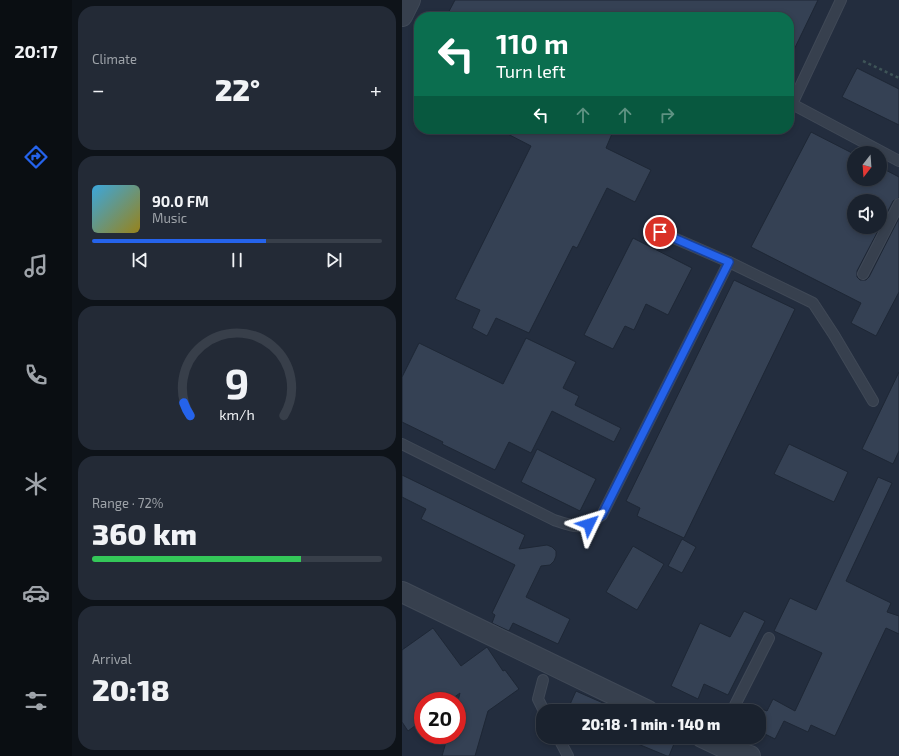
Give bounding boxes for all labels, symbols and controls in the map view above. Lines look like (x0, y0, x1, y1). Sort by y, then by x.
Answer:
text: 110 m (496, 26, 569, 60)
icon: left (430, 28, 482, 80)
text: 20:17 (14, 40, 58, 62)
text: Climate (92, 51, 137, 67)
text: Turn left (496, 60, 566, 82)
text: 22° (215, 71, 260, 107)
text: − (92, 76, 105, 102)
text: + (370, 76, 382, 102)
icon: left (530, 104, 552, 126)
icon: ahead (572, 104, 594, 126)
icon: ahead (614, 104, 636, 126)
icon: right (656, 104, 678, 126)
icon: directions (22, 143, 50, 171)
north arrow (847, 146, 887, 186)
map controls (847, 146, 887, 234)
text: 90.0 FM (152, 192, 209, 210)
button: sound (847, 194, 887, 234)
text: Music (152, 210, 187, 226)
pin (643, 215, 677, 249)
icon: arrive (649, 221, 671, 243)
icon: previous (129, 249, 151, 271)
icon: pause (226, 249, 248, 271)
icon: next (323, 249, 345, 271)
icon: music (22, 252, 50, 280)
text: 9 (225, 357, 249, 407)
icon: phone (22, 361, 50, 389)
text: km/h (219, 406, 255, 423)
icon: climate (22, 470, 50, 498)
text: Range · 72% (92, 495, 163, 511)
position arrow (568, 503, 610, 545)
text: 360 km (92, 515, 197, 551)
icon: car (22, 579, 50, 607)
text: Arrival (92, 651, 132, 667)
text: 20:18 (92, 671, 170, 707)
icon: filters (22, 687, 50, 715)
speed limit sign: 20 (414, 692, 466, 744)
text: 20:18 · 1 min · 140 m (582, 715, 720, 733)

